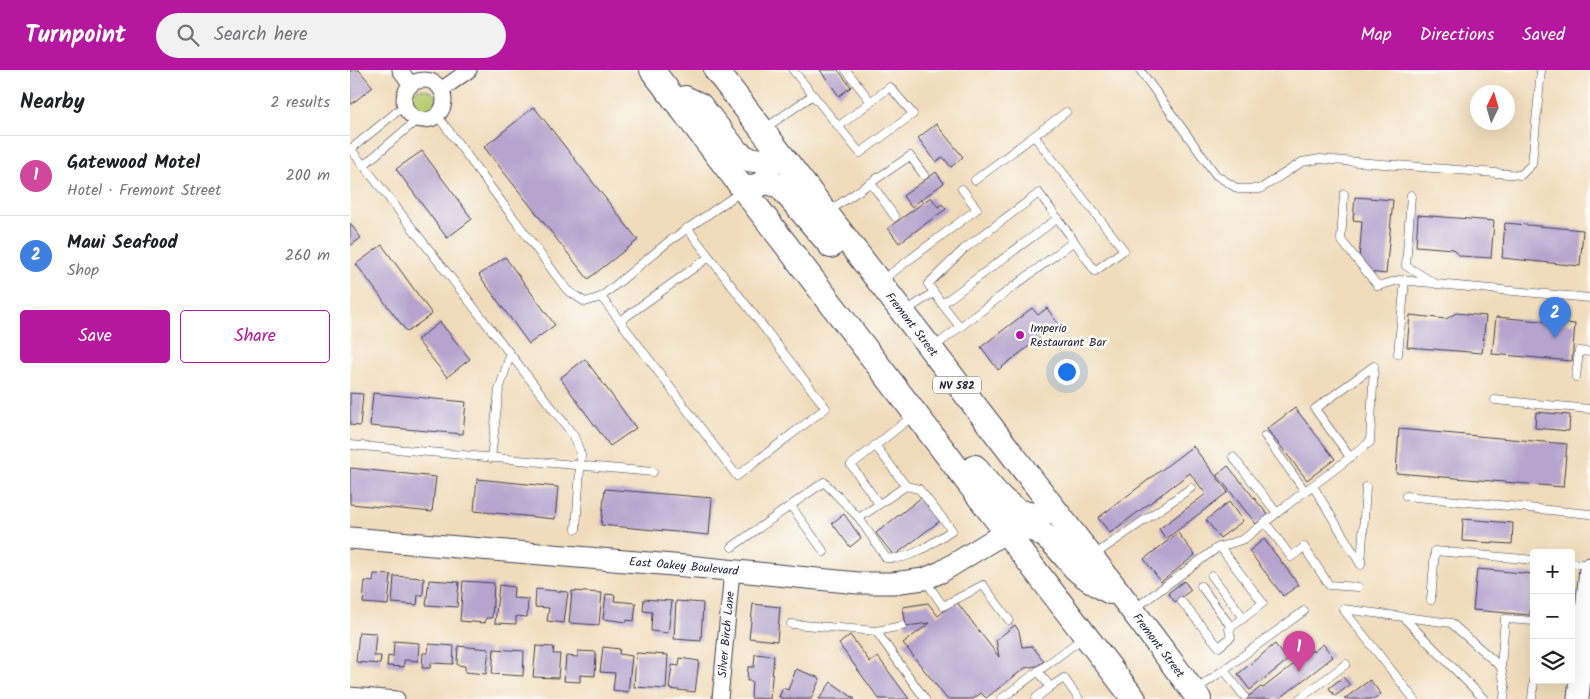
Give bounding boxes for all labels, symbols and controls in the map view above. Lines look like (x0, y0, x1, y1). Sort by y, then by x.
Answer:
search box (156, 13, 506, 58)
text: Turnpoint (25, 16, 126, 55)
text: Search here (214, 20, 308, 50)
icon: search (174, 21, 202, 49)
text: Map (1360, 21, 1392, 50)
text: Directions (1420, 21, 1494, 50)
text: Saved (1522, 21, 1565, 50)
north arrow (1470, 85, 1515, 130)
text: Nearby (20, 86, 85, 119)
text: 2 results (270, 90, 330, 115)
text: Gatewood Motel (67, 148, 200, 178)
text: 1 (34, 163, 38, 188)
text: 200 m (286, 163, 330, 188)
text: Hotel · Fremont Street (67, 178, 221, 203)
text: Maui Seafood (67, 228, 178, 258)
text: 2 (31, 243, 41, 268)
text: 260 m (285, 243, 330, 268)
text: Shop (67, 258, 99, 283)
street label: Fremont Street (881, 288, 943, 361)
pin: 2 (1539, 297, 1571, 338)
button: Save (20, 310, 170, 363)
button: Share (180, 310, 330, 363)
place label: Imperio Restaurant Bar (1030, 319, 1107, 352)
marker: Imperio Restaurant Bar (1014, 329, 1026, 341)
your location (1054, 359, 1080, 385)
road number: NV 582 (933, 376, 981, 394)
map controls (1530, 549, 1575, 684)
button: + (1530, 549, 1575, 594)
street label: East Oakey Boulevard (628, 552, 740, 581)
street label: Silver Birch Lane (713, 590, 740, 678)
button: − (1530, 594, 1575, 639)
street label: Fremont Street (1128, 609, 1189, 682)
pin: 1 (1283, 631, 1315, 672)
button: layers (1530, 639, 1575, 684)

